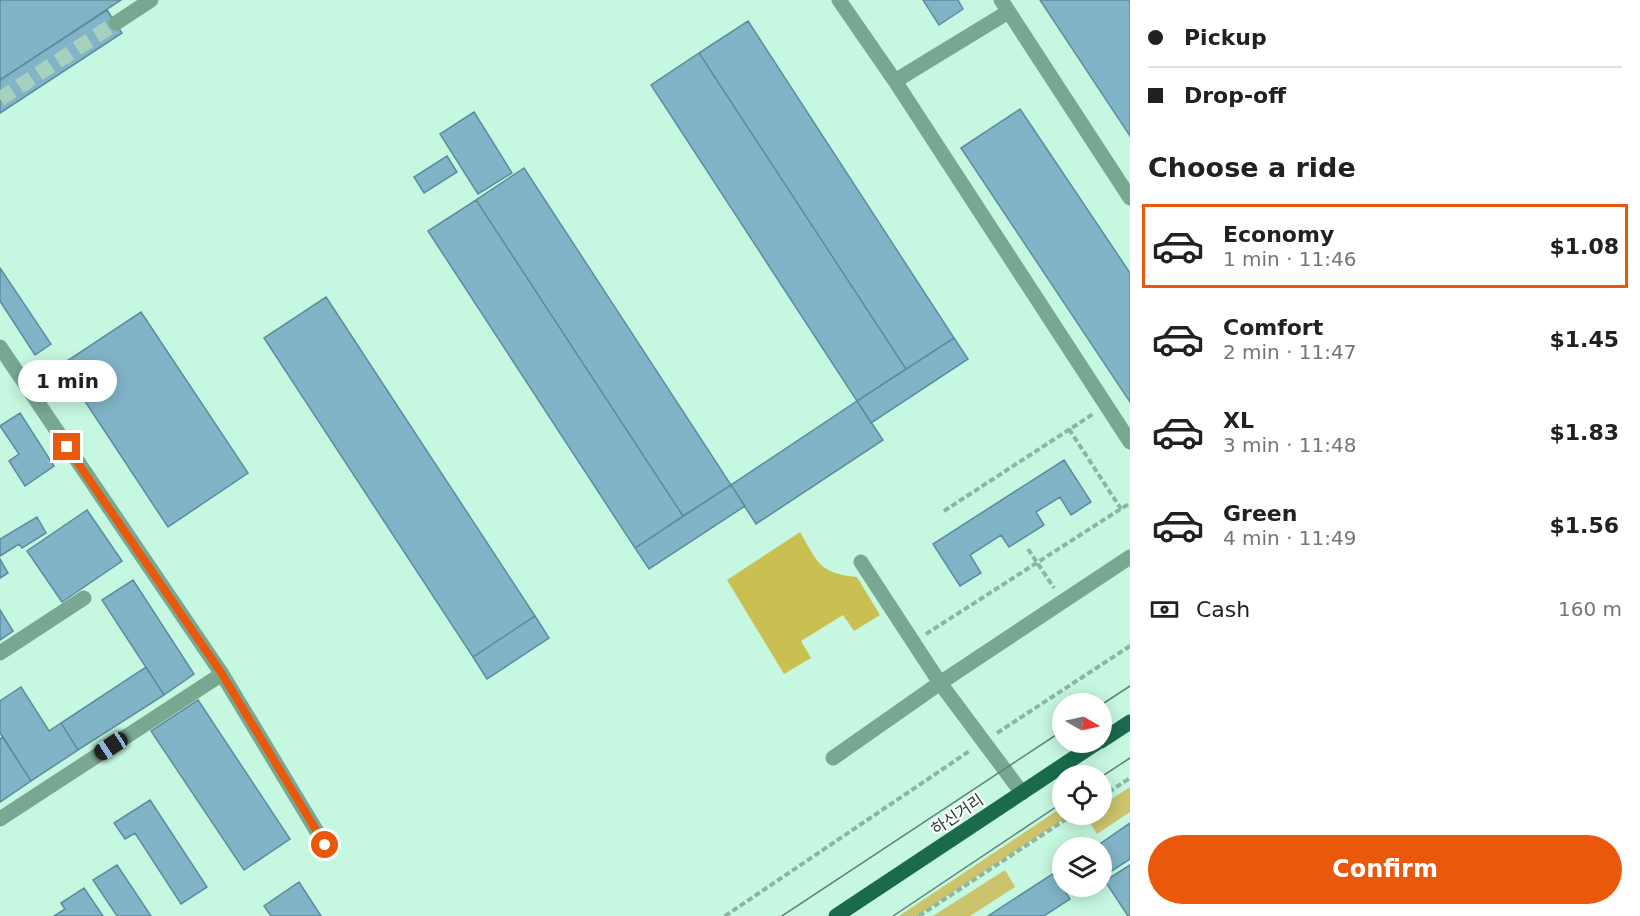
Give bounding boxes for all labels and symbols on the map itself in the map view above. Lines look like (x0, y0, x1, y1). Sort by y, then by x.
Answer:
callout: 1 min (17, 360, 116, 402)
route end (53, 433, 80, 460)
north arrow (1052, 693, 1112, 753)
car (91, 729, 131, 763)
street label: 하신거리 (928, 790, 987, 839)
route start (311, 831, 338, 858)

